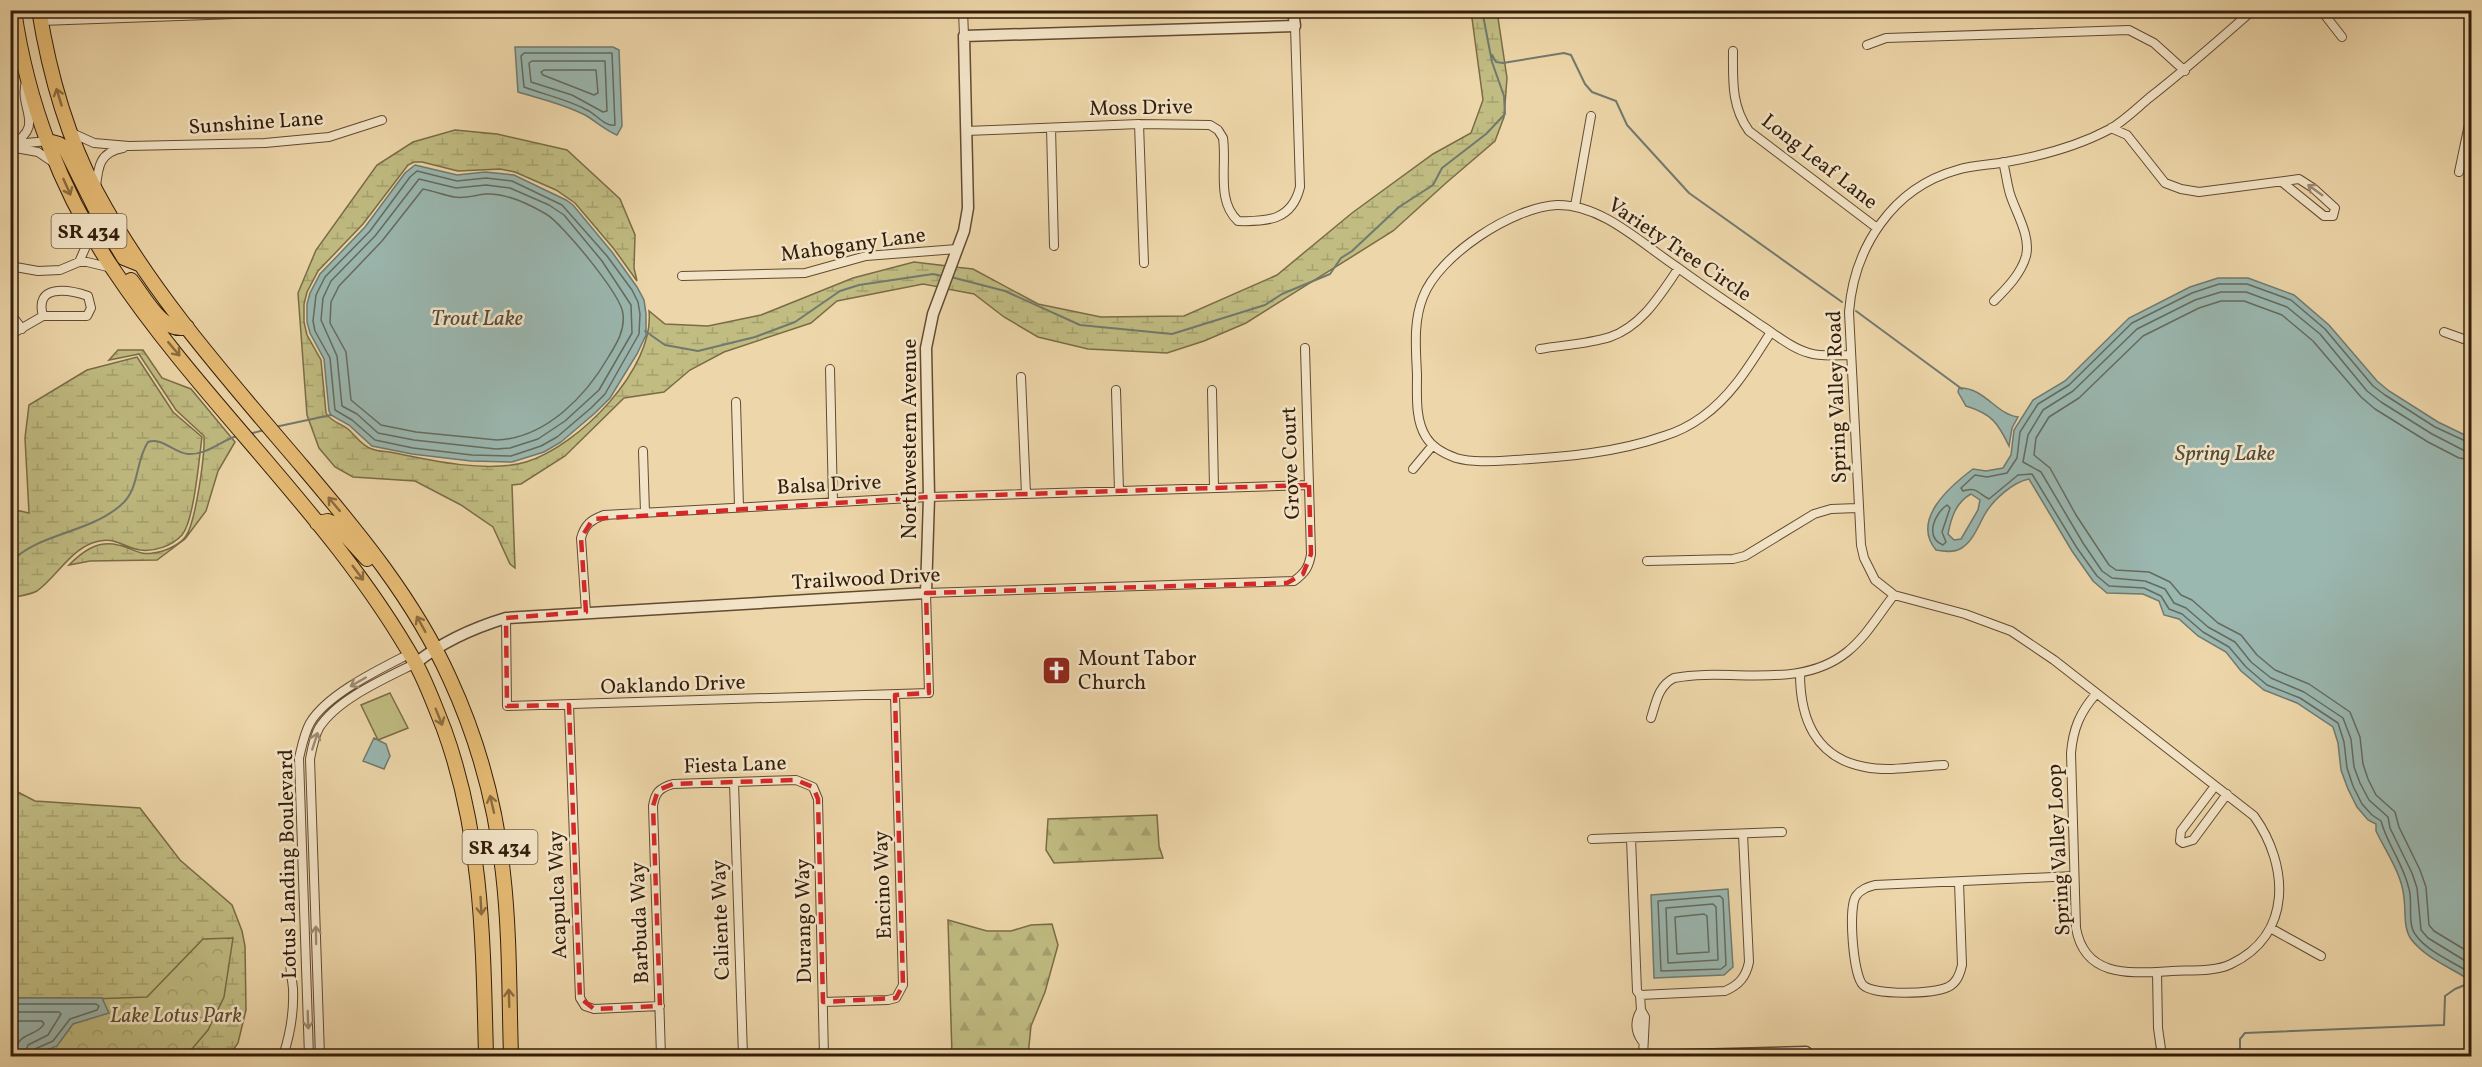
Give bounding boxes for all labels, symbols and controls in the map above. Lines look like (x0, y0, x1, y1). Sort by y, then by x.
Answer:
one-way arrow (53, 88, 64, 107)
street label: Moss Drive (1089, 93, 1193, 124)
street label: Sunshine Lane (188, 104, 325, 143)
street label: Long Leaf Lane (1755, 107, 1883, 217)
one-way arrow (61, 177, 73, 195)
one-way arrow (2307, 183, 2323, 196)
street label: Variety Tree Circle (1601, 191, 1757, 309)
road number: SR 434 (52, 214, 127, 248)
street label: Mahogany Lane (779, 221, 928, 270)
water label: Trout Lake (431, 304, 523, 335)
street label: Spring Valley Road (1820, 310, 1855, 484)
street label: Northwestern Avenue (896, 338, 925, 539)
one-way arrow (167, 341, 180, 357)
street label: Grove Court (1275, 406, 1308, 520)
water label: Spring Lake (2175, 439, 2275, 470)
street label: Balsa Drive (776, 468, 882, 503)
one-way arrow (327, 497, 341, 512)
street label: Trailwood Drive (791, 561, 941, 598)
one-way arrow (351, 565, 364, 581)
one-way arrow (415, 616, 426, 634)
place label: Mount Tabor Church (1078, 645, 1197, 698)
church icon: Mount Tabor Church (1041, 654, 1073, 686)
street label: Oaklando Drive (600, 668, 746, 703)
one-way arrow (350, 676, 367, 688)
one-way arrow (434, 707, 445, 726)
one-way arrow (310, 732, 321, 751)
street label: Lotus Landing Boulevard (272, 749, 305, 979)
street label: Fiesta Lane (683, 749, 787, 782)
street label: Spring Valley Loop (2041, 763, 2078, 937)
one-way arrow (485, 795, 497, 814)
street label: Encino Way (867, 829, 900, 940)
road number: SR 434 (462, 830, 538, 864)
street label: Acapulca Way (542, 830, 575, 960)
street label: Durango Way (789, 857, 820, 984)
street label: Caliente Way (705, 858, 738, 981)
street label: Barbuda Way (624, 861, 657, 985)
one-way arrow (476, 896, 487, 916)
one-way arrow (310, 926, 322, 946)
one-way arrow (503, 989, 515, 1009)
park label: Lake Lotus Park (110, 1002, 242, 1031)
one-way arrow (302, 1010, 314, 1030)

